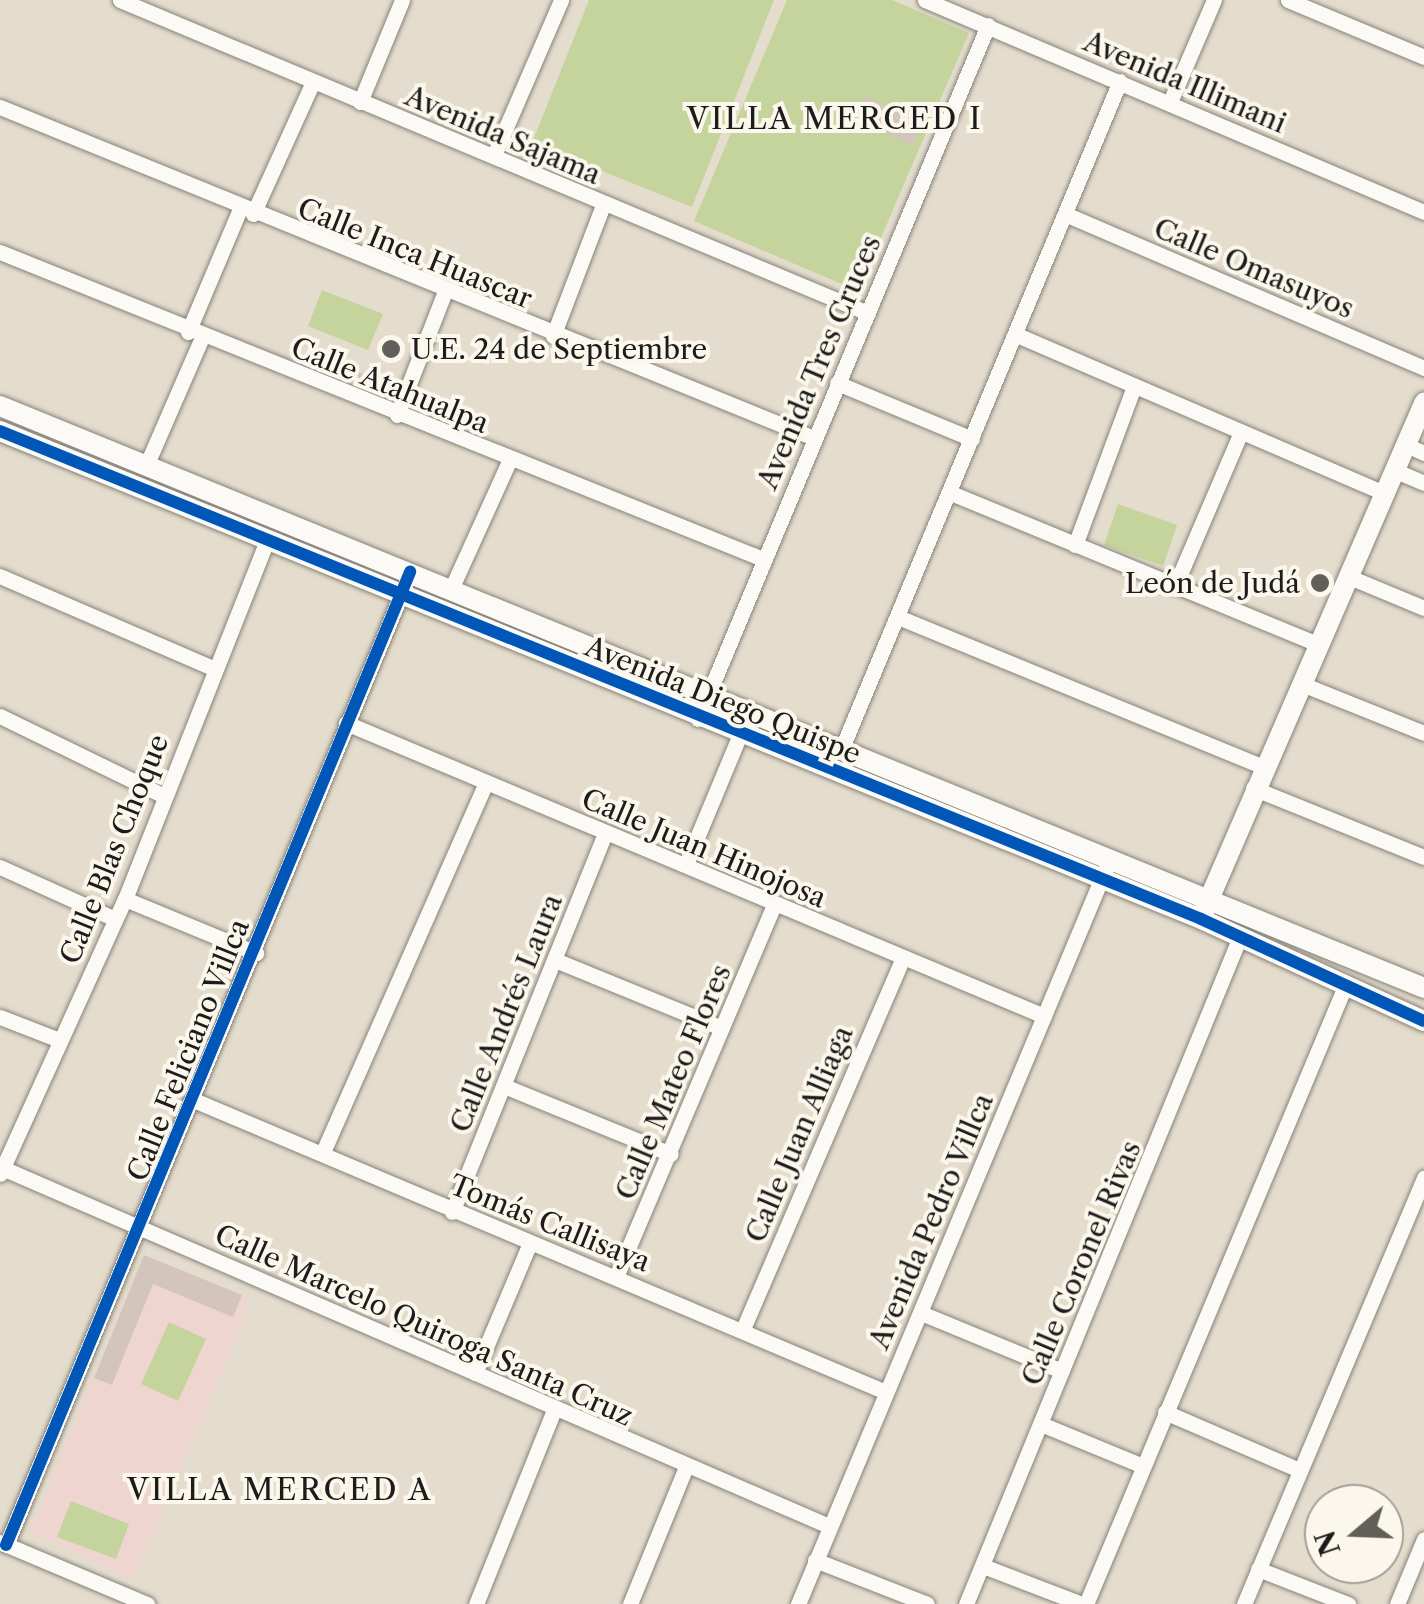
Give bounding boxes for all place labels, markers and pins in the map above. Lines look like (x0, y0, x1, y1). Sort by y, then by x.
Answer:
place label: U.E. 24 de Septiembre (411, 332, 707, 366)
marker: U.E. 24 de Septiembre (380, 338, 402, 360)
place label: León de Judá (1125, 566, 1300, 600)
marker: León de Judá (1309, 572, 1331, 594)

